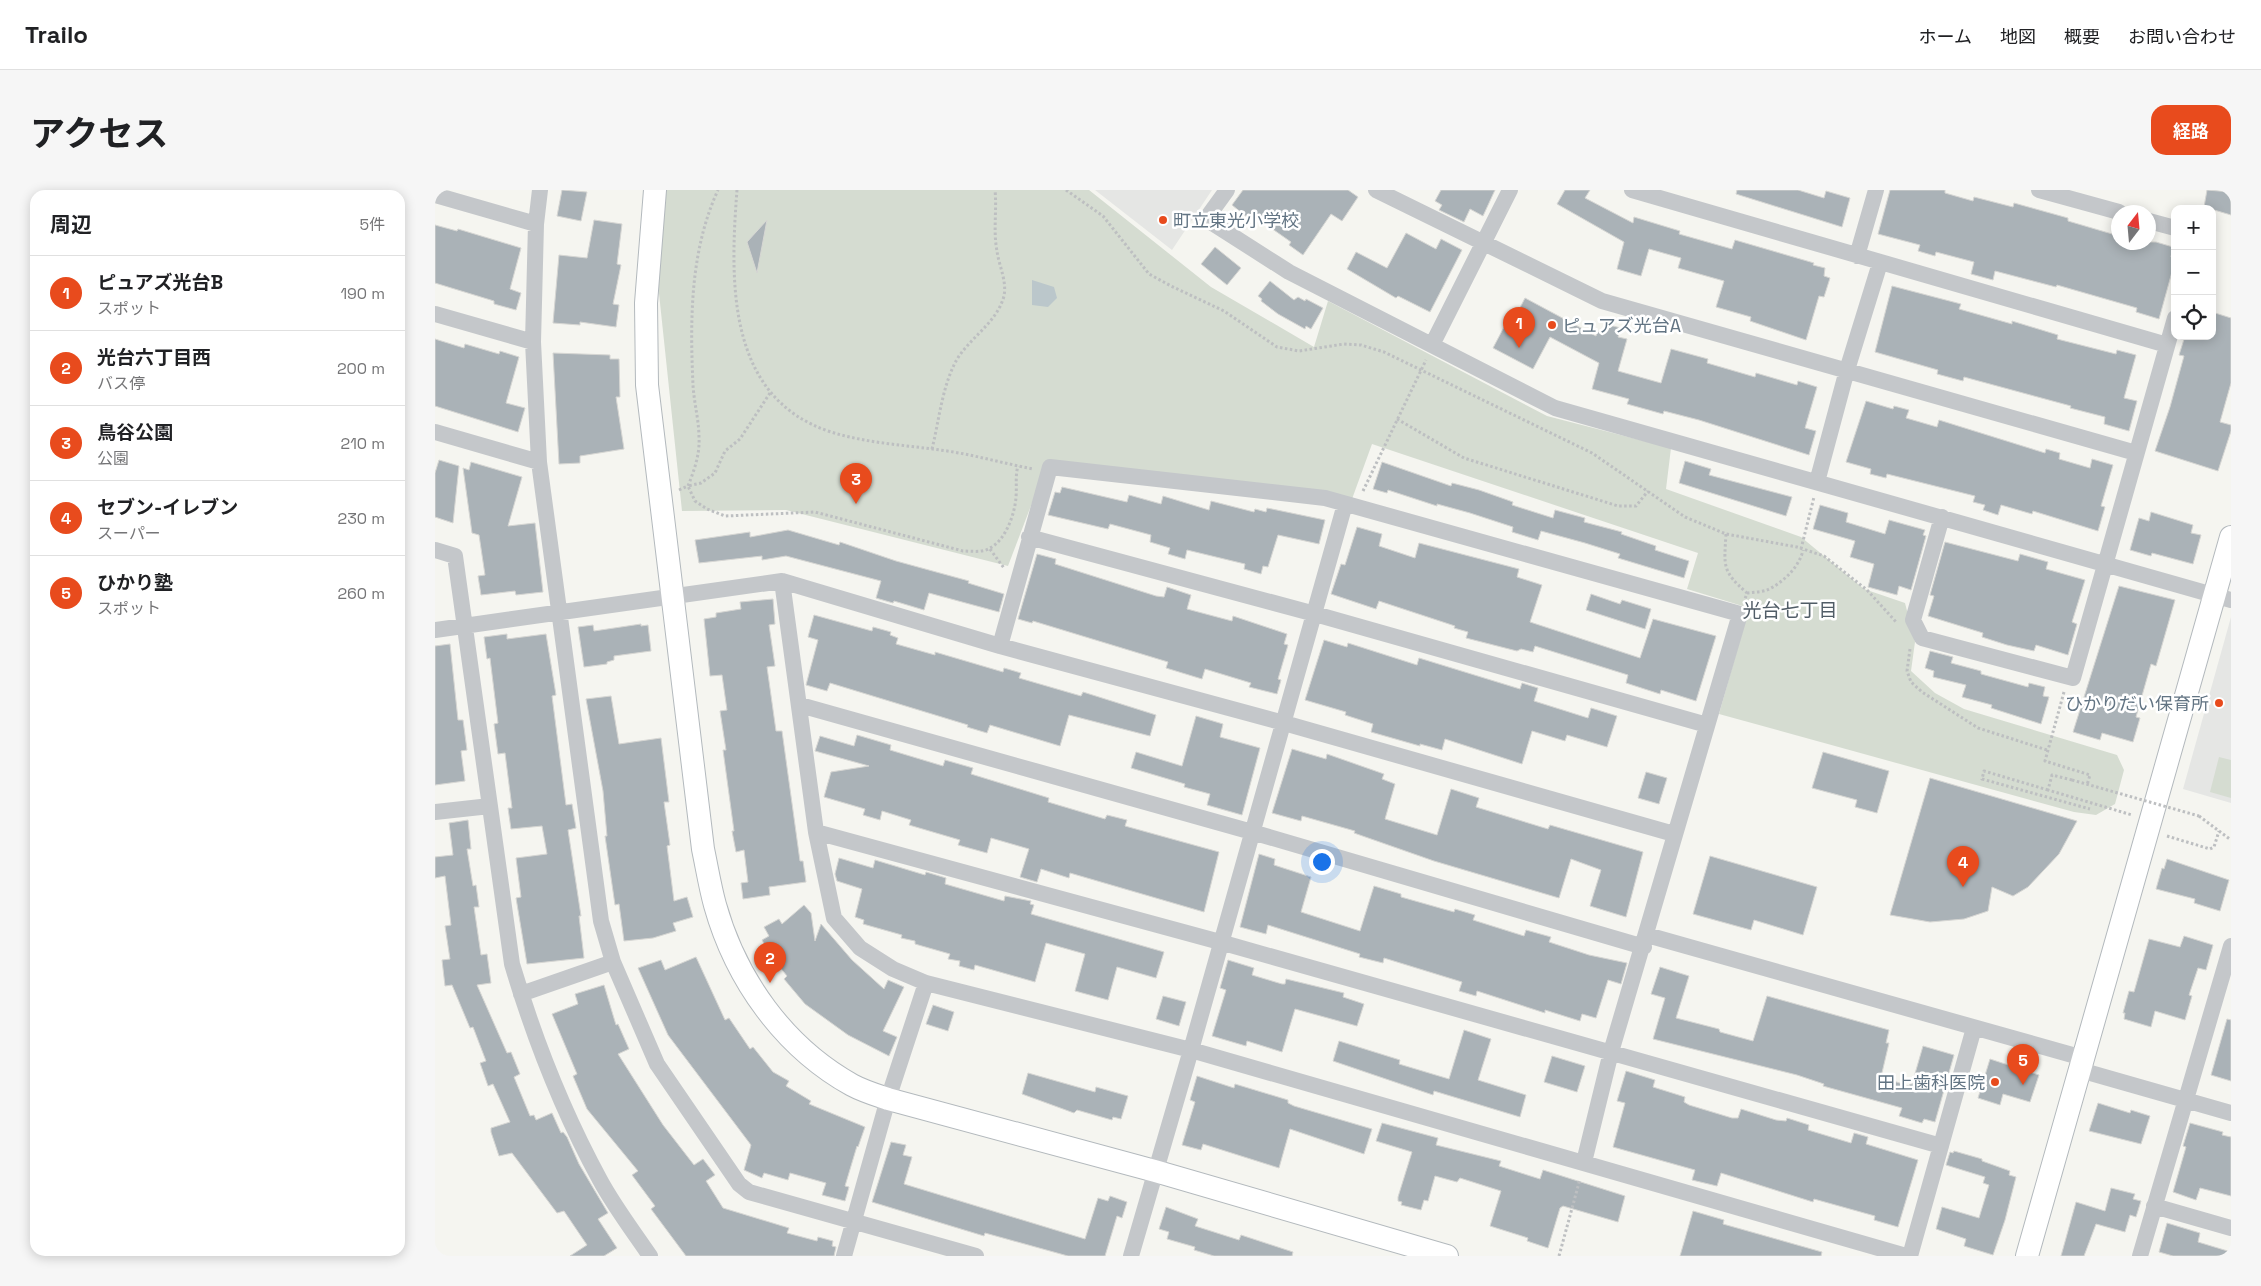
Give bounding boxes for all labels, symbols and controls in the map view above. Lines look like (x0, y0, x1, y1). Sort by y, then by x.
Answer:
text: Trailo (25, 19, 88, 50)
text: ホーム (1919, 25, 1972, 48)
text: 地図 (2000, 25, 2036, 48)
text: 概要 (2064, 25, 2100, 48)
text: お問い合わせ (2128, 25, 2236, 48)
button: 経路 (2151, 105, 2231, 155)
text: アクセス (30, 112, 168, 156)
north arrow (2111, 205, 2156, 250)
map controls (2171, 205, 2216, 340)
button: + (2171, 205, 2216, 250)
place label: 町立東光小学校 (1173, 209, 1299, 232)
text: 周辺 (50, 211, 92, 238)
text: 5件 (359, 214, 385, 235)
marker: 町立東光小学校 (1157, 214, 1169, 226)
button: − (2171, 250, 2216, 295)
text: ピュアズ光台B (97, 270, 223, 295)
text: 1 (62, 283, 70, 304)
text: 190 m (340, 283, 385, 304)
button: locate (2171, 295, 2216, 340)
text: スポット (97, 298, 161, 319)
pin: 1 (1503, 307, 1535, 348)
place label: ピュアズ光台A (1562, 314, 1681, 337)
marker: ピュアズ光台A (1546, 319, 1558, 331)
text: 光台六丁目西 (97, 345, 211, 370)
text: 2 (61, 358, 71, 379)
text: 200 m (337, 358, 385, 379)
text: バス停 (97, 373, 145, 394)
text: 鳥谷公園 (97, 420, 173, 445)
text: 3 (61, 433, 71, 454)
text: 210 m (341, 433, 385, 454)
text: 公園 (97, 448, 129, 469)
pin: 3 (840, 463, 872, 504)
text: セブン-イレブン (97, 495, 238, 520)
text: 4 (61, 508, 71, 529)
text: 230 m (338, 508, 385, 529)
text: スーパー (97, 523, 161, 544)
text: ひかり塾 (97, 570, 173, 595)
text: 5 (61, 583, 71, 604)
text: 260 m (337, 583, 385, 604)
text: スポット (97, 598, 161, 619)
district label: 光台七丁目 (1742, 598, 1838, 623)
place label: ひかりだい保育所 (2065, 692, 2209, 715)
marker: ひかりだい保育所 (2213, 697, 2225, 709)
pin: 4 (1947, 846, 1979, 887)
your location (1309, 849, 1335, 875)
pin: 2 (754, 942, 786, 983)
pin: 5 (2007, 1044, 2039, 1085)
place label: 田上歯科医院 (1877, 1071, 1985, 1094)
marker: 田上歯科医院 (1989, 1076, 2001, 1088)

